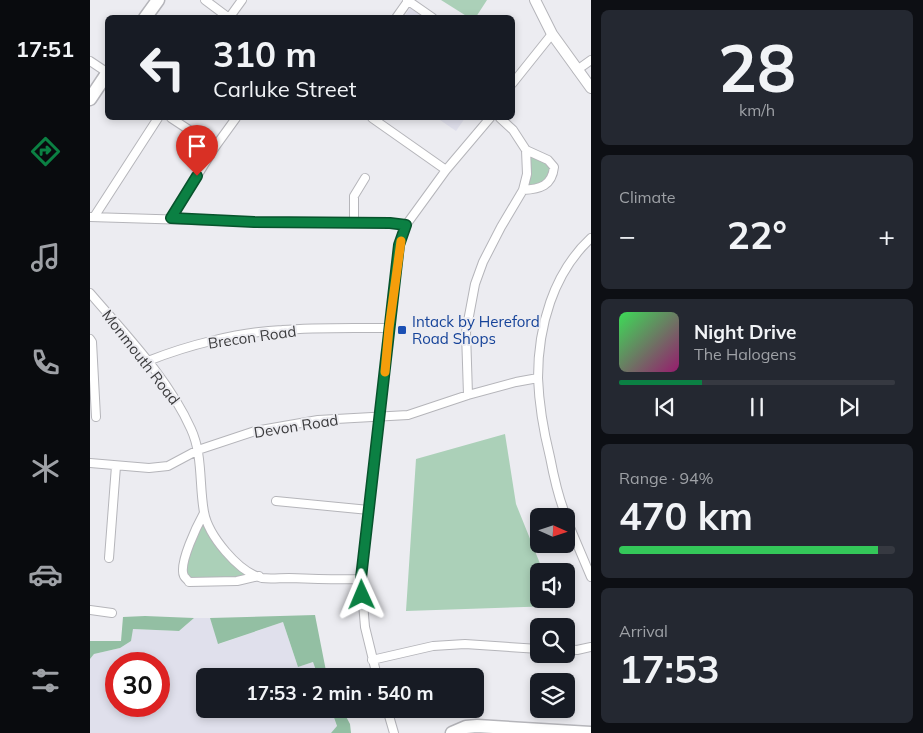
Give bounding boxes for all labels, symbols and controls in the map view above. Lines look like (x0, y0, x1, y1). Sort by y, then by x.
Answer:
text: 28 (718, 27, 796, 108)
text: 310 m (213, 32, 317, 76)
text: 17:51 (16, 35, 74, 63)
icon: left (130, 35, 195, 100)
text: Carluke Street (213, 75, 356, 103)
text: km/h (739, 100, 775, 120)
pin (176, 125, 218, 176)
icon: arrive (183, 132, 211, 160)
icon: directions (28, 134, 63, 169)
text: Climate (619, 187, 675, 207)
text: 22° (727, 211, 787, 259)
text: − (619, 218, 636, 253)
text: + (878, 218, 895, 253)
icon: music (28, 240, 63, 275)
street label: Monmouth Road (98, 306, 184, 408)
place label: Intack by Hereford Road Shops (412, 312, 540, 348)
text: Night Drive (694, 320, 796, 344)
street label: Brecon Road (207, 321, 297, 353)
marker: Intack by Hereford Road Shops (396, 324, 408, 336)
text: The Halogens (694, 344, 796, 364)
icon: phone (28, 345, 63, 380)
icon: previous (651, 393, 679, 421)
icon: pause (743, 393, 771, 421)
icon: next (835, 393, 863, 421)
street label: Devon Road (252, 410, 340, 442)
icon: climate (28, 451, 63, 486)
text: Range · 94% (619, 468, 714, 488)
text: 470 km (619, 492, 753, 540)
north arrow (530, 508, 575, 552)
map controls (530, 508, 575, 718)
icon: car (28, 557, 63, 592)
button: sound (530, 563, 575, 608)
position arrow (335, 568, 387, 620)
button: search (530, 618, 575, 663)
text: Arrival (619, 621, 668, 641)
text: 17:53 (619, 645, 720, 693)
speed limit sign: 30 (105, 652, 170, 717)
icon: filters (28, 663, 63, 698)
button: layers (530, 673, 575, 718)
text: 17:53 · 2 min · 540 m (246, 681, 434, 705)

